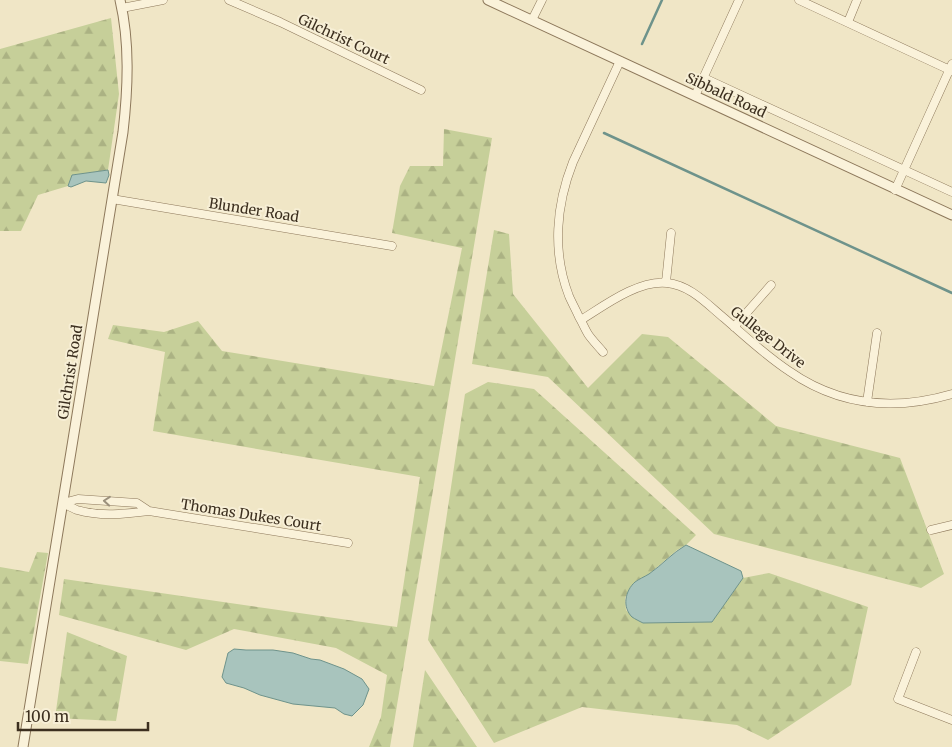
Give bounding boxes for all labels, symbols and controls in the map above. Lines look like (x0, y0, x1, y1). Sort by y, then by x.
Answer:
street label: Gilchrist Court (295, 10, 393, 68)
street label: Sibbald Road (683, 68, 770, 122)
street label: Blunder Road (208, 194, 301, 226)
street label: Gullege Drive (727, 302, 809, 372)
street label: Gilchrist Road (54, 323, 86, 421)
one-way arrow (102, 495, 110, 506)
street label: Thomas Dukes Court (180, 495, 323, 535)
scale bar (18, 700, 148, 732)
text: 100 m (25, 707, 69, 726)

